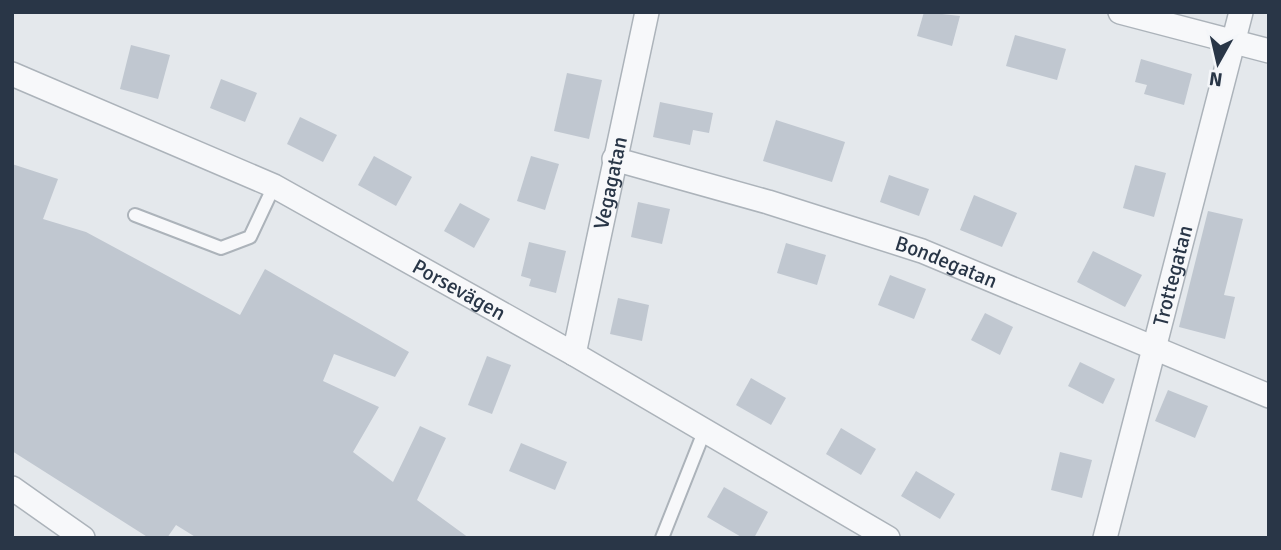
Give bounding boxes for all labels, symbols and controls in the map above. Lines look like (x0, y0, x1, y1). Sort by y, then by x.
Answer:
north arrow (1183, 28, 1253, 98)
text: N (1208, 66, 1224, 92)
street label: Vegagatan (588, 134, 633, 232)
street label: Trottegatan (1147, 222, 1198, 329)
street label: Bondegatan (892, 230, 1001, 294)
street label: Porsevägen (408, 253, 510, 326)

